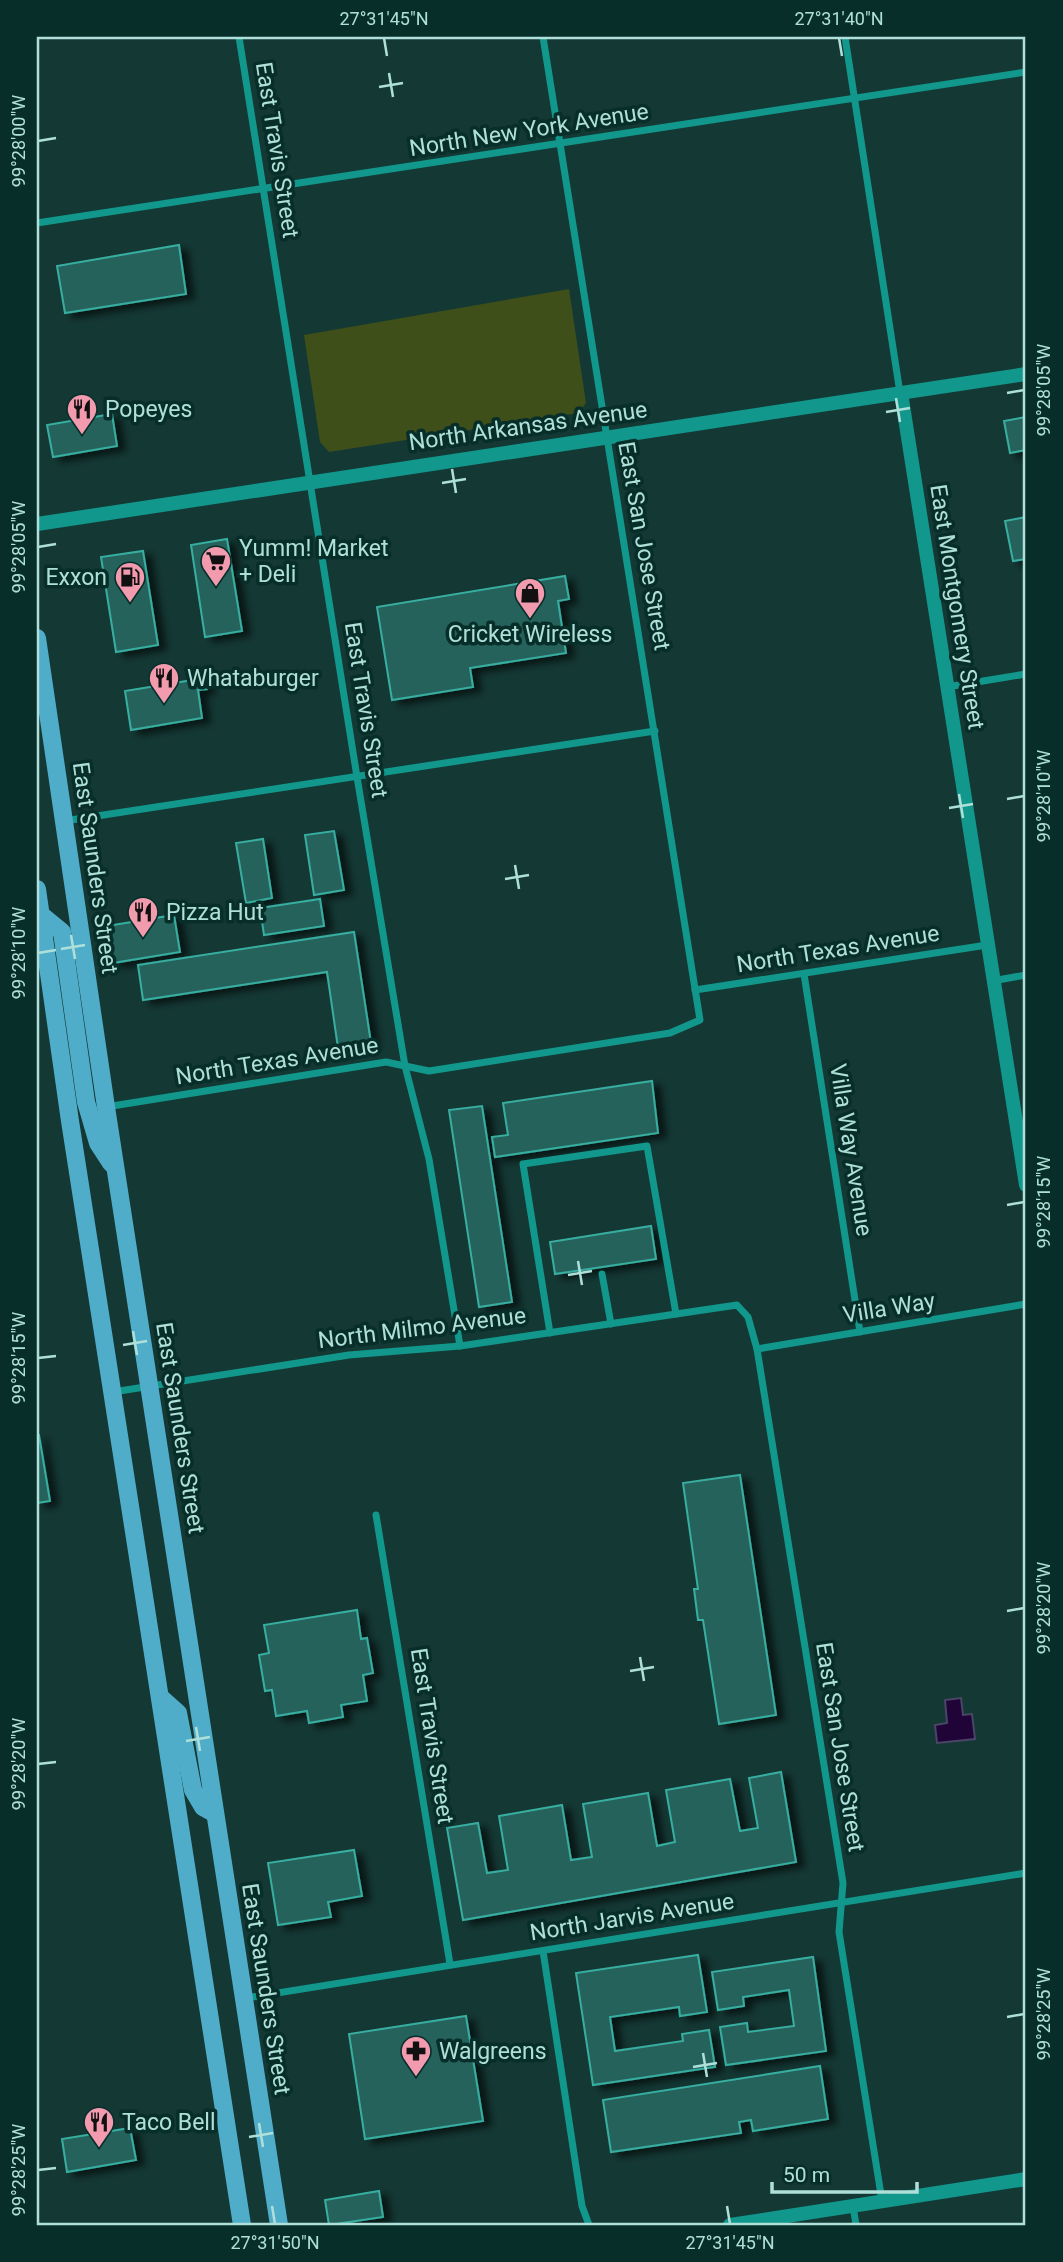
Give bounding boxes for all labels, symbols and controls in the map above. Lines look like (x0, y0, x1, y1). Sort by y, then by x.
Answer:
text: 27°31'45"N (339, 8, 429, 29)
text: 27°31'40"N (794, 8, 884, 29)
street label: East Travis Street (250, 60, 304, 240)
text: 99°28'00"W (8, 95, 29, 187)
street label: North New York Avenue (407, 98, 651, 162)
text: 99°28'05"W (1033, 344, 1054, 436)
restaurant icon: Popeyes (65, 392, 99, 436)
place label: Popeyes (105, 396, 192, 423)
street label: North Arkansas Avenue (407, 396, 649, 456)
street label: East San Jose Street (612, 440, 676, 652)
street label: East Montgomery Street (924, 483, 990, 731)
text: 99°28'05"W (8, 501, 29, 593)
place label: Yumm! Market + Deli (239, 535, 389, 588)
supermarket icon: Yumm! Market + Deli (199, 544, 233, 588)
fuel station icon: Exxon (113, 560, 147, 604)
place label: Exxon (46, 564, 107, 591)
shop icon: Cricket Wireless (513, 576, 547, 620)
street label: East Travis Street (339, 620, 393, 800)
place label: Cricket Wireless (448, 621, 612, 648)
restaurant icon: Whataburger (147, 661, 181, 705)
place label: Whataburger (187, 665, 319, 692)
text: 99°28'10"W (1033, 750, 1054, 842)
street label: East Saunders Street (67, 760, 123, 976)
restaurant icon: Pizza Hut (126, 895, 160, 939)
place label: Pizza Hut (166, 899, 264, 926)
text: 99°28'10"W (8, 907, 29, 999)
street label: North Texas Avenue (735, 920, 941, 978)
street label: North Texas Avenue (174, 1032, 380, 1090)
street label: Villa Way Avenue (824, 1062, 878, 1238)
text: 99°28'15"W (1033, 1156, 1054, 1248)
street label: Villa Way (841, 1287, 937, 1329)
street label: North Milmo Avenue (317, 1302, 527, 1354)
text: 99°28'15"W (8, 1312, 29, 1404)
street label: East Saunders Street (150, 1320, 210, 1536)
text: 99°28'20"W (1033, 1562, 1054, 1654)
street label: East San Jose Street (810, 1640, 870, 1854)
street label: East Travis Street (405, 1646, 459, 1826)
text: 99°28'20"W (8, 1718, 29, 1810)
street label: East Saunders Street (236, 1881, 296, 2097)
street label: North Jarvis Avenue (528, 1888, 736, 1946)
text: 99°28'25"W (1033, 1968, 1054, 2060)
pharmacy icon: Walgreens (399, 2034, 433, 2078)
place label: Walgreens (439, 2038, 547, 2065)
restaurant icon: Taco Bell (82, 2105, 116, 2149)
place label: Taco Bell (122, 2109, 216, 2136)
text: 99°28'25"W (8, 2124, 29, 2216)
scale bar (772, 2150, 918, 2194)
text: 50 m (783, 2163, 830, 2187)
text: 27°31'50"N (230, 2232, 320, 2253)
text: 27°31'45"N (685, 2232, 775, 2253)

